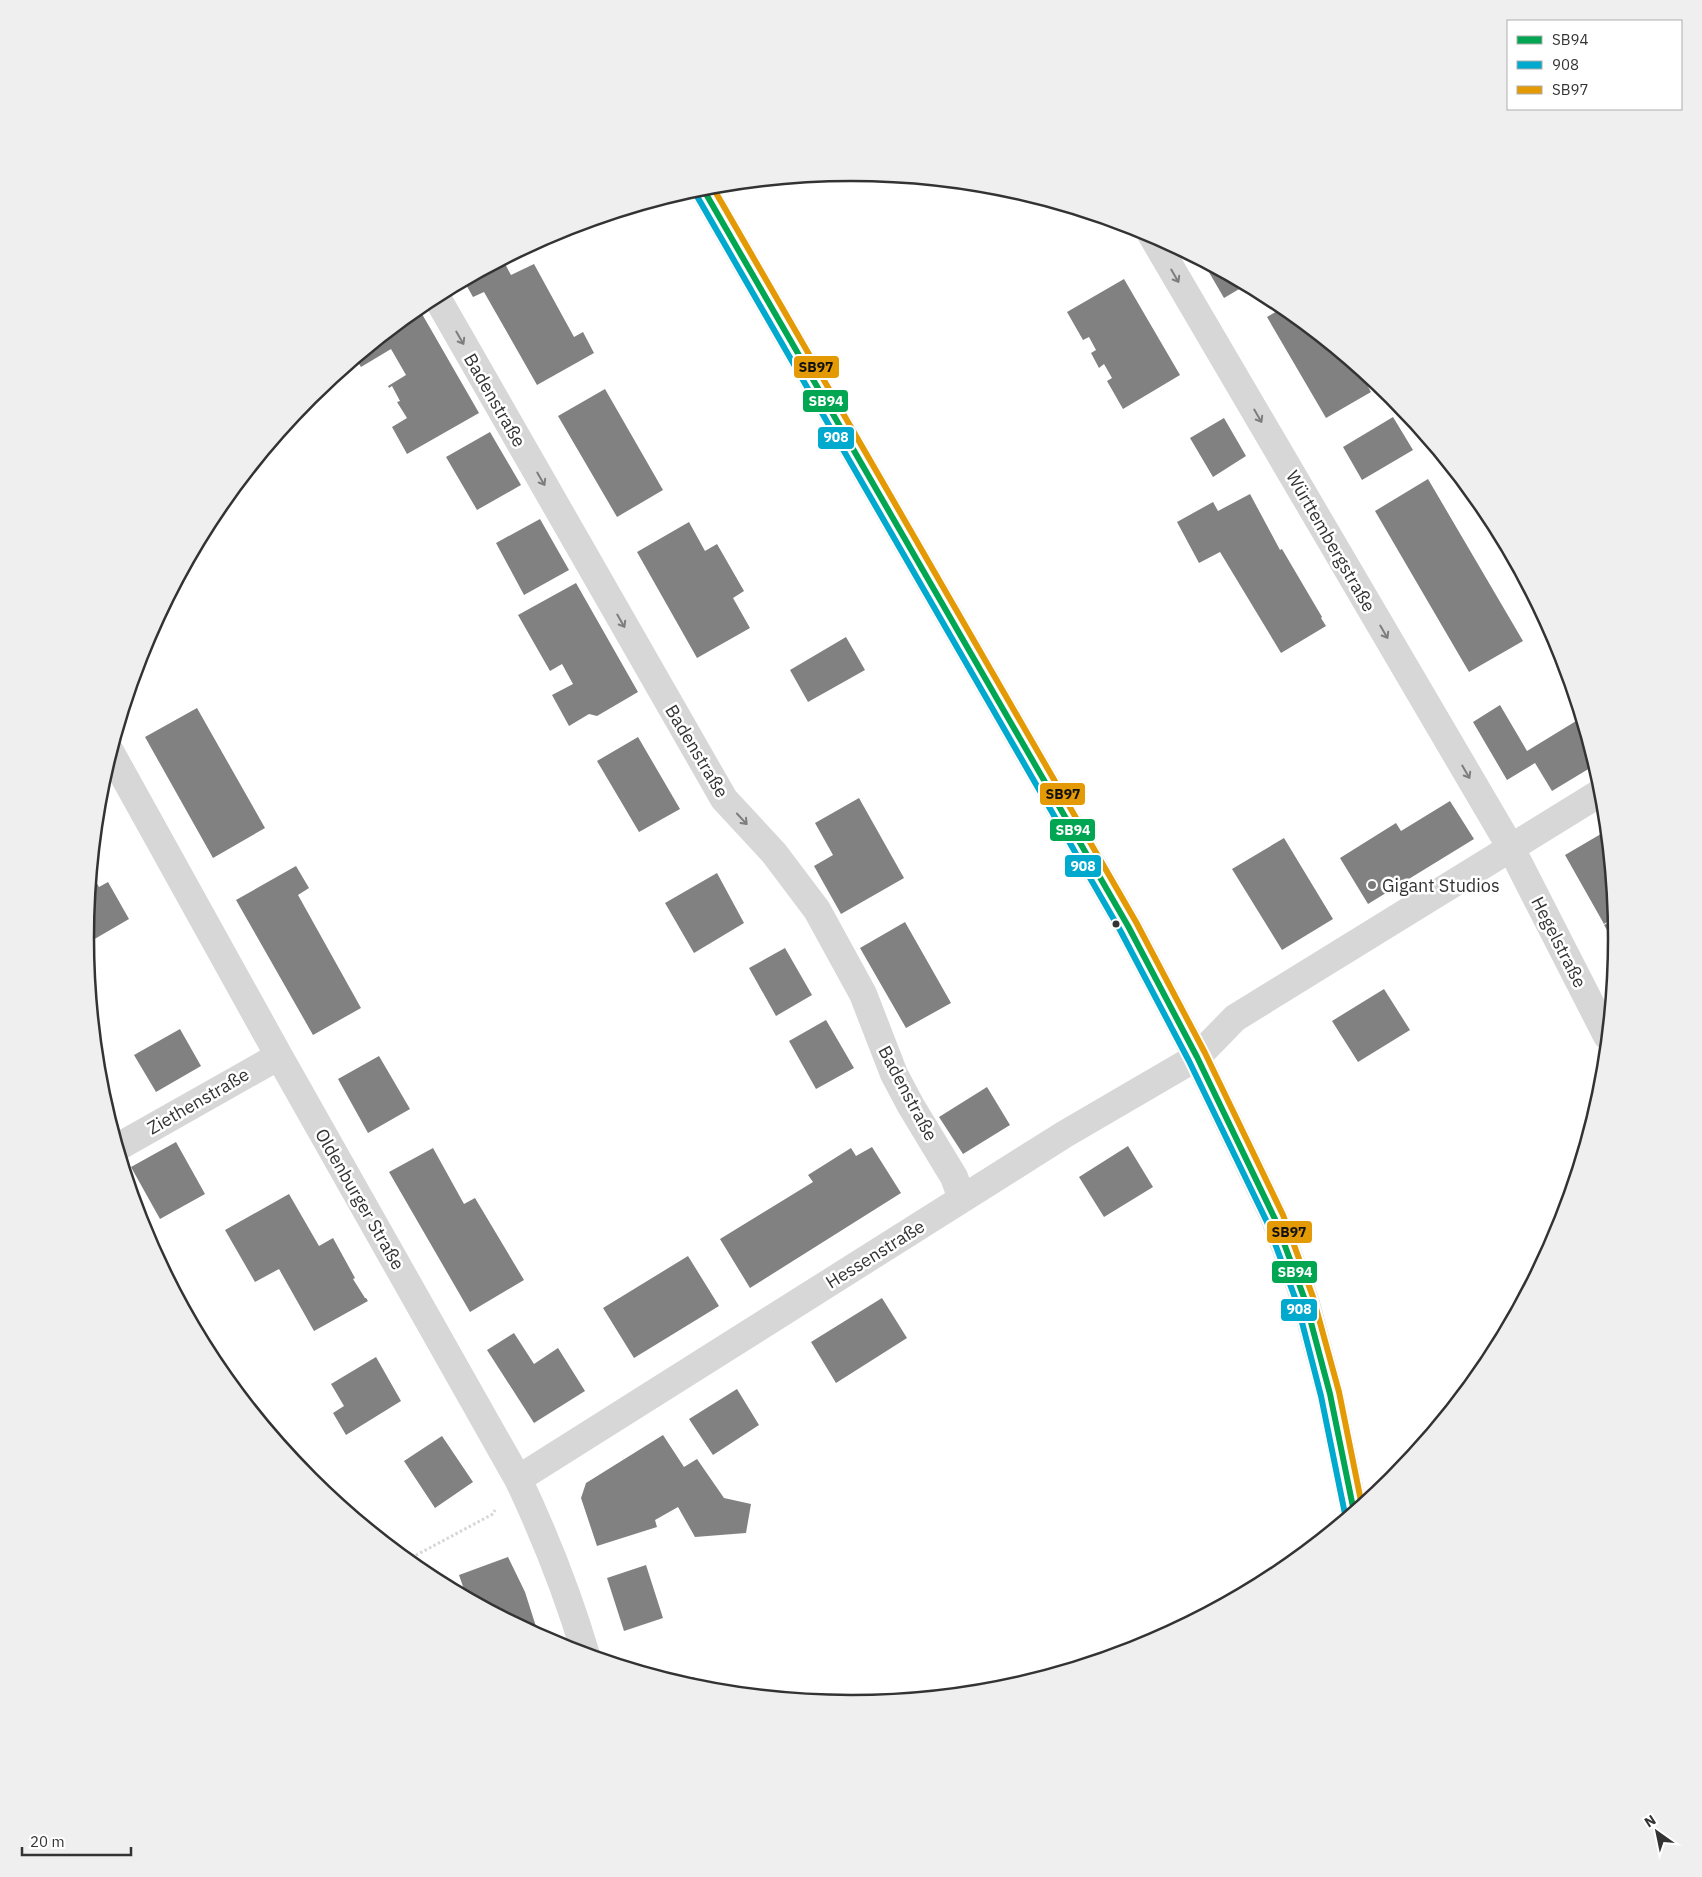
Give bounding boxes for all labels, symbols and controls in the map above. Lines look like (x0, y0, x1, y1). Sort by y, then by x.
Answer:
legend (1507, 20, 1682, 110)
text: SB94 (1552, 30, 1589, 49)
text: 908 (1552, 55, 1579, 74)
text: SB97 (1552, 80, 1589, 99)
one-way arrow (1171, 269, 1181, 283)
one-way arrow (456, 330, 466, 345)
street label: Badenstraße (459, 349, 531, 451)
line badge: SB97 (793, 355, 840, 379)
text: SB97 (799, 358, 833, 376)
line badge: SB94 (802, 389, 849, 413)
text: SB94 (809, 392, 843, 410)
one-way arrow (1253, 409, 1263, 423)
line badge: 908 (817, 426, 855, 450)
text: 908 (823, 428, 849, 446)
street label: Württembergstraße (1281, 466, 1381, 616)
one-way arrow (536, 472, 546, 486)
one-way arrow (616, 613, 626, 628)
one-way arrow (1380, 624, 1390, 639)
street label: Badenstraße (660, 700, 734, 802)
one-way arrow (1462, 765, 1472, 779)
line badge: SB97 (1039, 782, 1086, 806)
text: SB97 (1046, 785, 1080, 803)
one-way arrow (736, 812, 748, 825)
line badge: SB94 (1049, 818, 1096, 842)
text: SB94 (1056, 821, 1090, 839)
line badge: 908 (1064, 854, 1102, 878)
text: 908 (1070, 857, 1096, 875)
place label: Gigant Studios (1382, 874, 1500, 897)
marker: Gigant Studios (1366, 879, 1378, 891)
street label: Hegelstraße (1526, 893, 1592, 992)
unlabelled marker (1111, 919, 1121, 929)
street label: Badenstraße (873, 1042, 943, 1145)
street label: Ziethenstraße (143, 1062, 253, 1139)
street label: Oldenburger Straße (310, 1124, 410, 1274)
street label: Hessenstraße (821, 1214, 929, 1294)
line badge: SB97 (1266, 1220, 1313, 1244)
text: SB97 (1272, 1223, 1306, 1241)
line badge: SB94 (1271, 1260, 1318, 1284)
text: SB94 (1278, 1263, 1312, 1281)
line badge: 908 (1280, 1298, 1318, 1322)
text: 908 (1286, 1300, 1312, 1318)
north arrow (1632, 1807, 1682, 1857)
text: N (1641, 1811, 1659, 1831)
scale bar (22, 1824, 131, 1856)
text: 20 m (30, 1832, 65, 1851)

